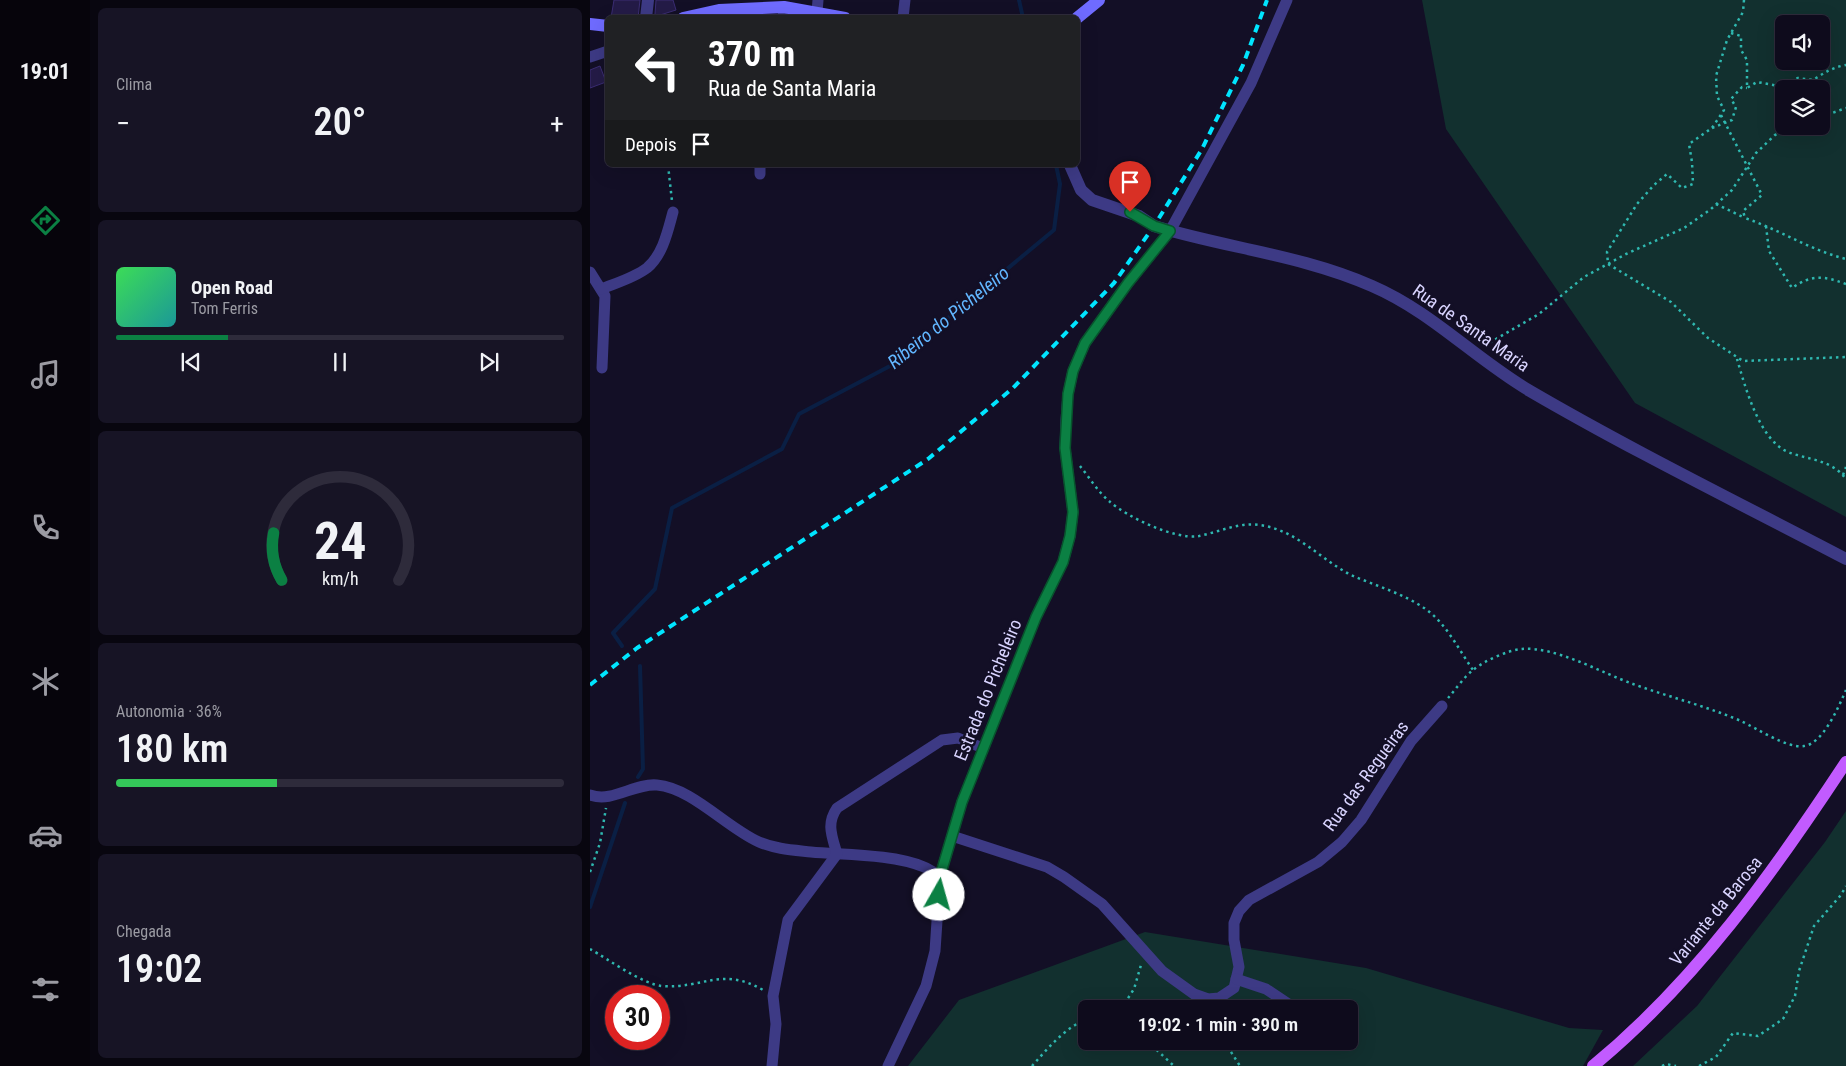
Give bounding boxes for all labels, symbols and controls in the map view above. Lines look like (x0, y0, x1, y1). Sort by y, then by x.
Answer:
map controls (1775, 15, 1830, 135)
button: sound (1775, 15, 1830, 70)
text: 370 m (708, 34, 795, 75)
icon: left (625, 35, 690, 100)
text: 19:01 (20, 59, 70, 84)
text: Clima (116, 75, 152, 94)
text: Rua de Santa Maria (708, 76, 876, 101)
button: layers (1775, 80, 1830, 135)
text: 20° (314, 100, 366, 144)
text: − (116, 107, 130, 140)
text: + (550, 107, 564, 140)
icon: arrive (687, 130, 715, 158)
text: Depois (625, 133, 677, 156)
pin (1109, 161, 1151, 212)
icon: arrive (1116, 168, 1144, 196)
icon: directions (28, 203, 63, 238)
water label: Ribeiro do Picheleiro (883, 261, 1014, 374)
text: Open Road (191, 276, 273, 299)
street label: Rua de Santa Maria (1409, 279, 1534, 376)
text: Tom Ferris (191, 299, 258, 318)
icon: previous (177, 348, 205, 376)
icon: pause (326, 348, 354, 376)
icon: next (475, 348, 503, 376)
icon: music (28, 357, 63, 392)
icon: phone (28, 510, 63, 545)
text: 24 (314, 511, 366, 572)
text: km/h (322, 568, 358, 589)
street label: Estrada do Picheleiro (950, 616, 1025, 764)
icon: climate (28, 664, 63, 699)
text: Autonomia · 36% (116, 702, 222, 721)
street label: Rua das Regueiras (1319, 717, 1413, 835)
text: 180 km (116, 727, 228, 771)
icon: car (28, 818, 63, 853)
street label: Variante da Barosa (1665, 852, 1766, 970)
position arrow (912, 868, 964, 920)
text: Chegada (116, 922, 171, 941)
text: 19:02 (116, 947, 202, 991)
icon: filters (28, 972, 63, 1007)
speed limit sign: 30 (605, 985, 670, 1050)
text: 19:02 · 1 min · 390 m (1138, 1013, 1298, 1036)

